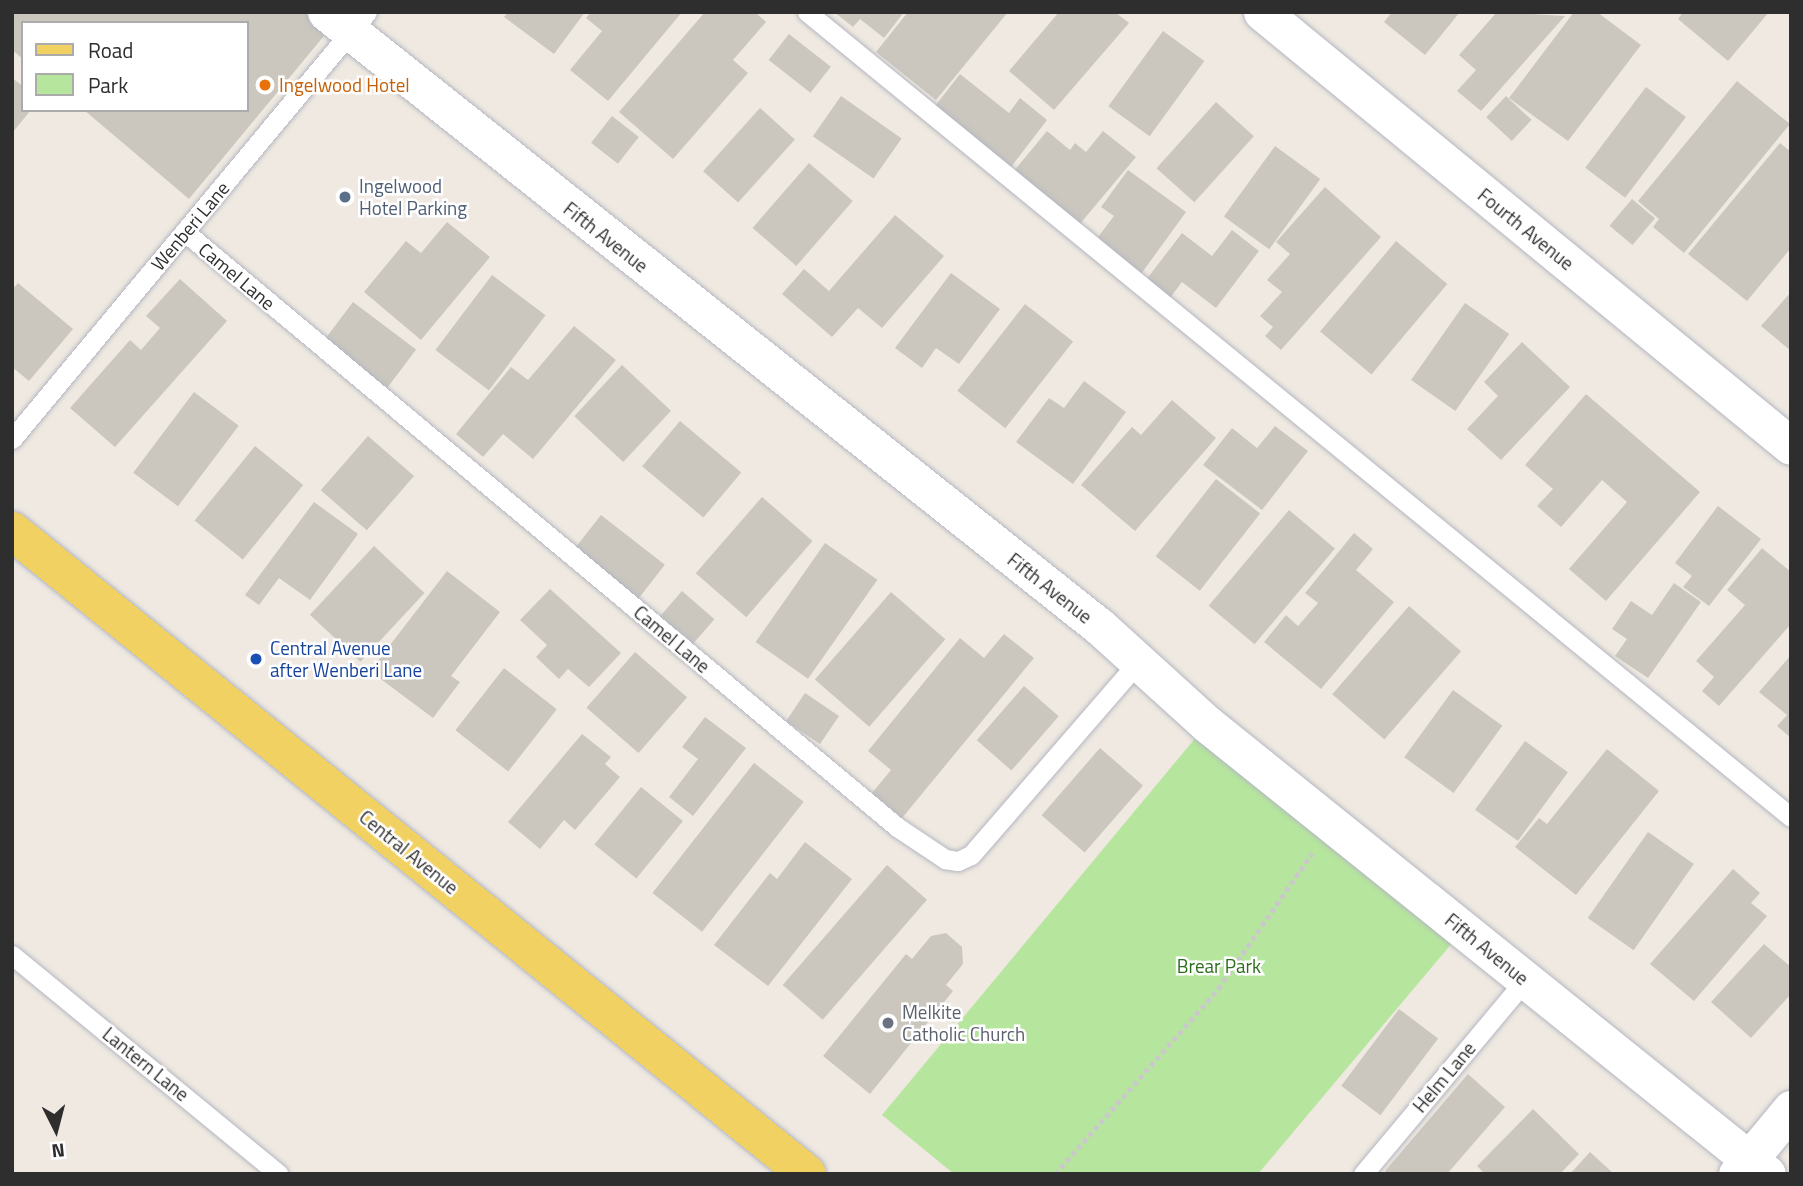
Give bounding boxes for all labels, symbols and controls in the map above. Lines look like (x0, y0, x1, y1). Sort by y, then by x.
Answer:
legend (21, 21, 248, 112)
text: Road (88, 34, 133, 66)
text: Park (88, 69, 128, 101)
place label: Ingelwood Hotel (279, 74, 410, 96)
marker: Ingelwood Hotel (257, 77, 273, 93)
place label: Ingelwood Hotel Parking (359, 175, 467, 219)
street label: Wenberi Lane (146, 177, 234, 275)
street label: Fourth Avenue (1473, 183, 1579, 275)
marker: Ingelwood Hotel Parking (337, 189, 353, 205)
street label: Fifth Avenue (559, 197, 653, 277)
street label: Camel Lane (194, 238, 280, 314)
street label: Fifth Avenue (1003, 548, 1097, 628)
street label: Camel Lane (629, 601, 715, 677)
place label: Central Avenue after Wenberi Lane (270, 637, 422, 681)
marker: Central Avenue after Wenberi Lane (248, 651, 264, 667)
street label: Central Avenue (355, 805, 463, 899)
street label: Fifth Avenue (1441, 908, 1533, 990)
park label: Brear Park (1177, 955, 1261, 977)
place label: Melkite Catholic Church (902, 1001, 1025, 1045)
marker: Melkite Catholic Church (880, 1015, 896, 1031)
street label: Lantern Lane (98, 1022, 194, 1106)
street label: Helm Lane (1408, 1037, 1480, 1117)
north arrow (21, 1095, 91, 1165)
text: N (50, 1136, 66, 1166)

